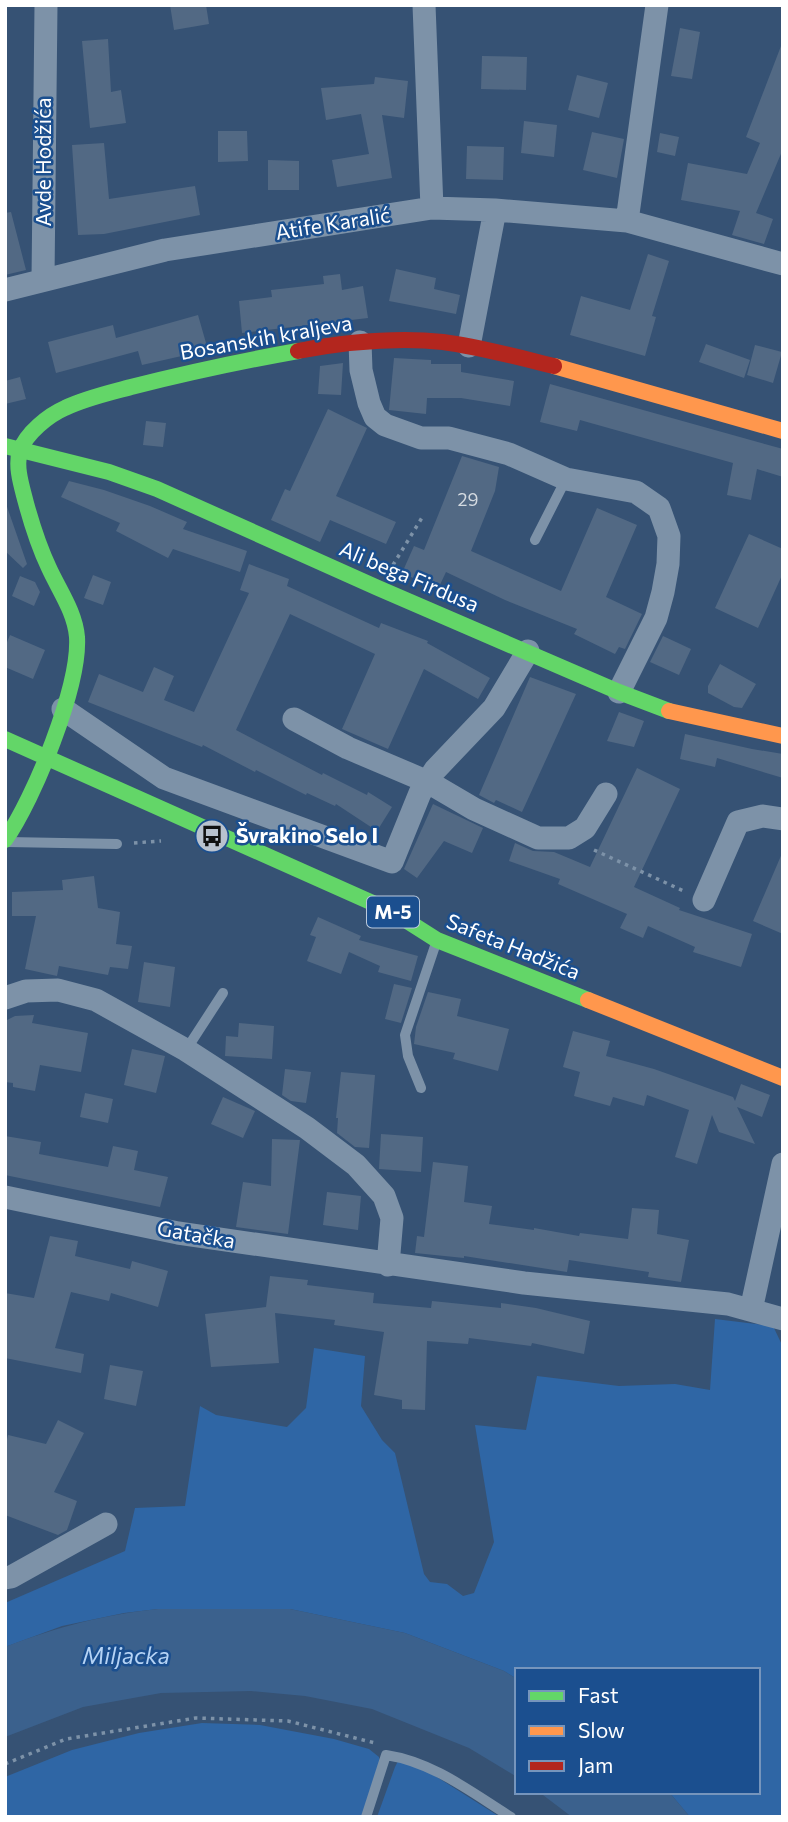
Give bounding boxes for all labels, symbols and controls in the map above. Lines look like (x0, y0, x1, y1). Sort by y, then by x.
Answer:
street label: Avde Hodžića (30, 97, 55, 227)
street label: Atife Karalić (274, 201, 392, 244)
street label: Bosanskih kraljeva (178, 309, 354, 364)
house number: 29 (458, 488, 478, 510)
street label: Ali bega Firdusa (336, 535, 483, 616)
bus stop icon: Švrakino Selo I (193, 817, 231, 855)
place label: Švrakino Selo I (236, 822, 378, 847)
road number: M-5 (367, 896, 419, 928)
street label: Safeta Hadžića (443, 907, 584, 984)
street label: Gatačka (155, 1214, 237, 1253)
water label: Miljacka (82, 1641, 170, 1669)
legend (515, 1668, 760, 1794)
text: Fast (578, 1682, 619, 1707)
text: Slow (578, 1717, 625, 1742)
text: Jam (578, 1752, 613, 1777)

